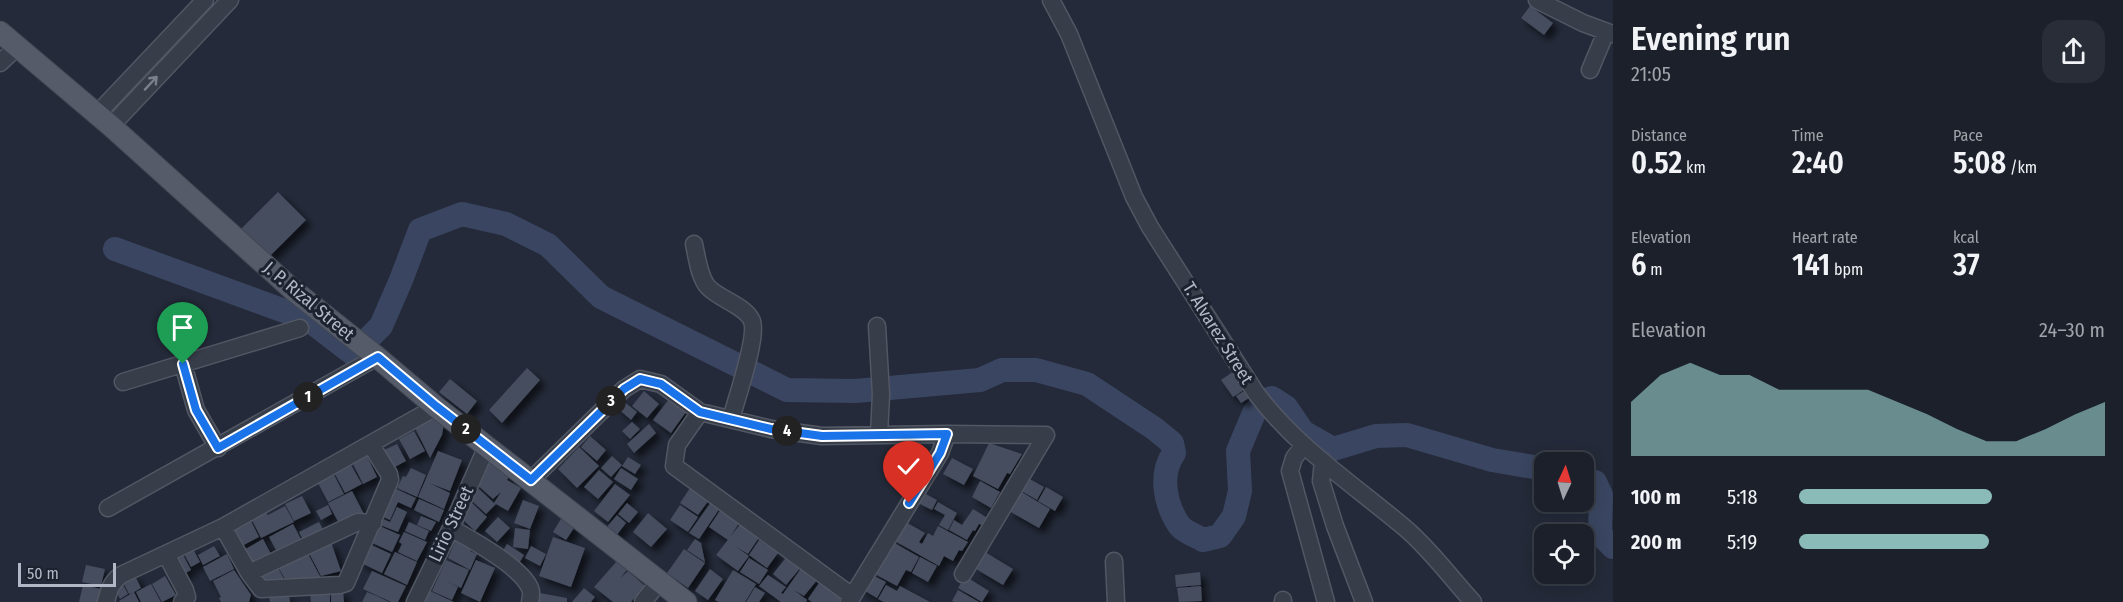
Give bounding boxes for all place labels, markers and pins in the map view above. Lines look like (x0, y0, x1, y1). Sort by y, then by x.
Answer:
pin (157, 302, 208, 364)
pin: 1 (293, 382, 323, 412)
pin: 3 (596, 386, 626, 416)
pin: 2 (451, 414, 481, 444)
pin: 4 (772, 416, 802, 446)
pin (883, 441, 934, 503)

